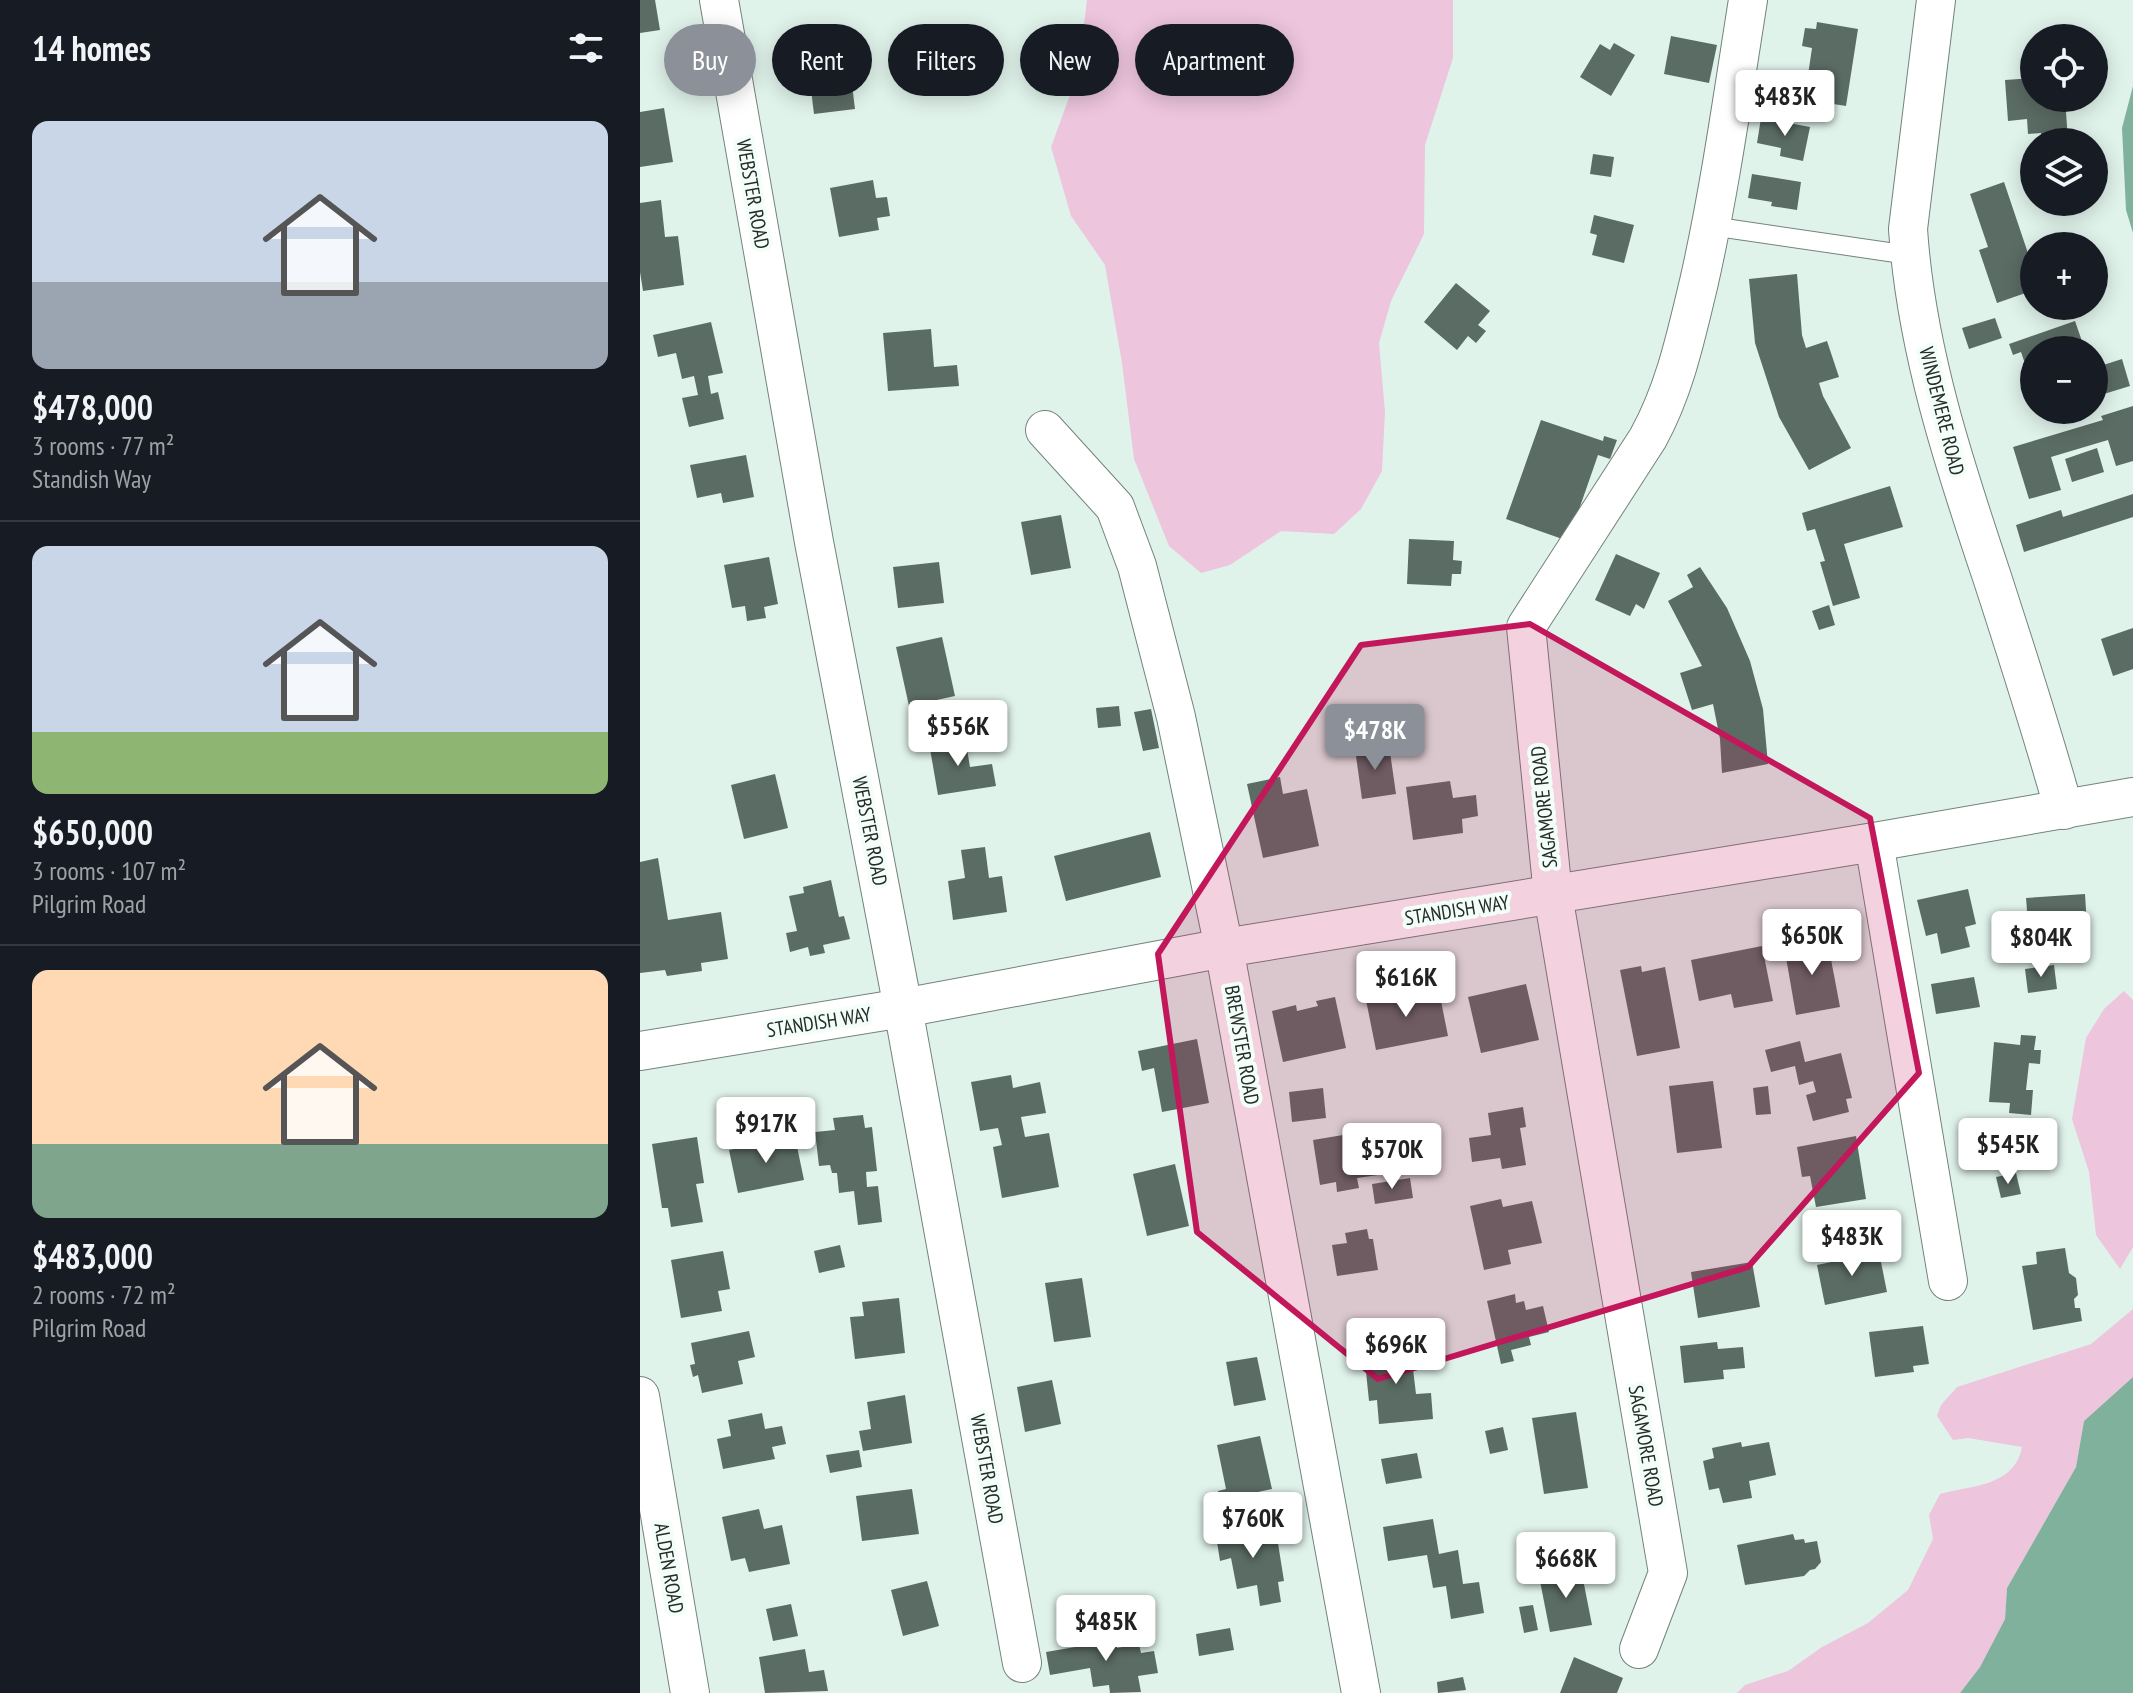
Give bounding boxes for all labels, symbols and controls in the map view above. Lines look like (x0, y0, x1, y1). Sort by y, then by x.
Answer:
chip: Buy (664, 24, 756, 96)
chip: Rent (772, 24, 872, 96)
chip: Filters (888, 24, 1004, 96)
chip: New (1020, 24, 1119, 96)
chip: Apartment (1135, 24, 1294, 96)
map controls (2020, 24, 2108, 424)
button: locate (2020, 24, 2108, 112)
text: 14 homes (32, 26, 151, 70)
icon: filters (564, 26, 608, 70)
pin: $483K (1729, 70, 1841, 138)
text: $483K (1753, 79, 1817, 112)
button: layers (2020, 128, 2108, 216)
street label: WEBSTER ROAD (731, 137, 775, 251)
icon: home (248, 173, 392, 317)
button: + (2020, 232, 2108, 320)
button: − (2020, 336, 2108, 424)
street label: WINDEMERE ROAD (1914, 344, 1970, 478)
text: $478,000 (32, 385, 153, 429)
text: 3 rooms · 77 m² (32, 429, 174, 462)
text: Standish Way (32, 462, 151, 495)
icon: home (248, 598, 392, 742)
pin: $556K (902, 700, 1014, 768)
pin: $478K (1319, 704, 1431, 772)
text: $556K (926, 709, 990, 742)
text: $478K (1343, 713, 1407, 746)
street label: SAGAMORE ROAD (1525, 745, 1563, 869)
street label: WEBSTER ROAD (847, 774, 893, 888)
text: $650,000 (32, 810, 153, 854)
text: 3 rooms · 107 m² (32, 854, 186, 887)
text: Pilgrim Road (32, 887, 146, 920)
street label: STANDISH WAY (1403, 889, 1511, 931)
pin: $650K (1756, 909, 1868, 977)
pin: $804K (1985, 911, 2097, 979)
text: $650K (1780, 918, 1844, 951)
text: $804K (2009, 920, 2073, 953)
pin: $616K (1350, 951, 1462, 1019)
text: $616K (1374, 960, 1438, 993)
street label: BREWSTER ROAD (1219, 983, 1265, 1107)
street label: STANDISH WAY (765, 1001, 873, 1043)
icon: home (248, 1022, 392, 1166)
pin: $917K (710, 1097, 822, 1165)
text: $917K (734, 1106, 798, 1139)
pin: $545K (1952, 1118, 2064, 1186)
pin: $570K (1336, 1123, 1448, 1191)
text: $545K (1976, 1127, 2040, 1160)
text: $570K (1360, 1132, 1424, 1165)
pin: $483K (1796, 1210, 1908, 1278)
text: $483K (1820, 1219, 1884, 1252)
text: $483,000 (32, 1234, 153, 1278)
text: 2 rooms · 72 m² (32, 1278, 176, 1311)
text: Pilgrim Road (32, 1311, 146, 1344)
pin: $696K (1340, 1318, 1452, 1386)
text: $696K (1364, 1327, 1428, 1360)
street label: SAGAMORE ROAD (1623, 1383, 1669, 1509)
street label: WEBSTER ROAD (965, 1412, 1009, 1526)
pin: $760K (1197, 1492, 1309, 1560)
text: $760K (1221, 1501, 1285, 1534)
street label: ALDEN ROAD (648, 1521, 690, 1615)
pin: $668K (1510, 1532, 1622, 1600)
text: $668K (1534, 1541, 1598, 1574)
pin: $485K (1050, 1595, 1162, 1663)
text: $485K (1074, 1604, 1138, 1637)

